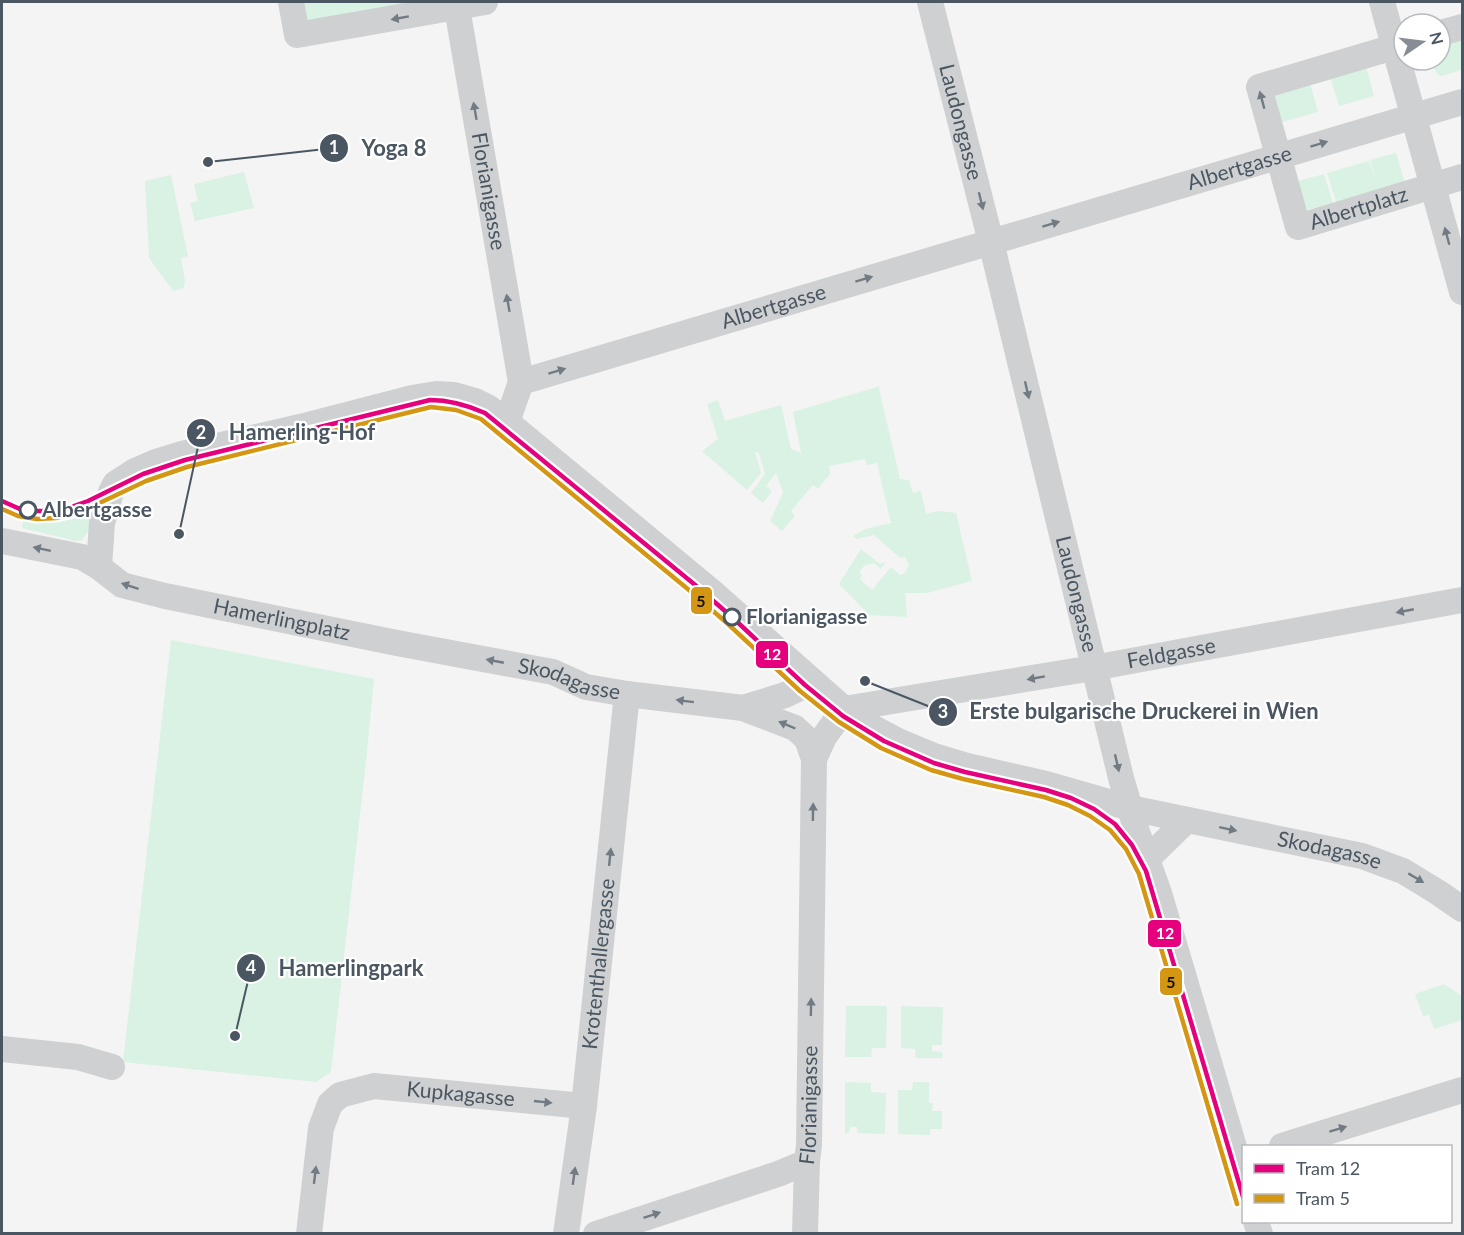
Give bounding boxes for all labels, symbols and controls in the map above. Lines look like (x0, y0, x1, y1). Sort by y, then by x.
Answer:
north arrow (1392, 12, 1452, 72)
one-way arrow (390, 13, 409, 22)
text: N (1426, 30, 1448, 47)
street label: Laudongasse (935, 61, 989, 183)
one-way arrow (1257, 91, 1267, 109)
one-way arrow (470, 102, 479, 121)
callout: Yoga 8 (319, 128, 438, 168)
street label: Florianigasse (467, 130, 512, 252)
text: Yoga 8 (360, 134, 427, 161)
text: 1 (329, 136, 339, 158)
street label: Albertgasse (1184, 139, 1294, 194)
one-way arrow (1310, 139, 1328, 148)
street label: Albertplatz (1306, 180, 1410, 234)
one-way arrow (977, 192, 986, 210)
one-way arrow (1042, 219, 1060, 228)
one-way arrow (1442, 227, 1451, 245)
one-way arrow (856, 274, 874, 283)
street label: Albertgasse (718, 278, 828, 333)
one-way arrow (503, 294, 512, 313)
one-way arrow (548, 366, 566, 375)
one-way arrow (1022, 381, 1032, 399)
callout: Hamerling-Hof (186, 413, 387, 453)
text: Hamerling-Hof (229, 418, 375, 445)
text: 2 (196, 421, 206, 443)
place label: Albertgasse (41, 496, 152, 521)
marker: Albertgasse (19, 501, 37, 519)
street label: Laudongasse (1052, 533, 1104, 655)
one-way arrow (32, 544, 51, 553)
one-way arrow (121, 581, 139, 590)
line badge: 5 (690, 586, 713, 615)
text: 5 (696, 591, 706, 610)
street label: Hamerlingplatz (211, 592, 353, 644)
place label: Florianigasse (746, 603, 867, 628)
one-way arrow (1395, 606, 1414, 615)
marker: Florianigasse (723, 608, 741, 626)
street label: Feldgasse (1125, 632, 1217, 672)
line badge: 12 (755, 640, 789, 669)
text: 12 (763, 644, 781, 663)
street label: Skodagasse (516, 652, 622, 704)
one-way arrow (486, 656, 505, 665)
one-way arrow (1026, 674, 1045, 683)
callout: Erste bulgarische Druckerei in Wien (928, 692, 1331, 732)
one-way arrow (676, 696, 695, 706)
text: Erste bulgarische Druckerei in Wien (969, 697, 1319, 724)
text: 3 (938, 700, 948, 722)
one-way arrow (778, 720, 795, 729)
one-way arrow (1113, 754, 1123, 773)
one-way arrow (808, 803, 818, 822)
one-way arrow (1219, 824, 1237, 834)
street label: Skodagasse (1276, 825, 1386, 873)
one-way arrow (605, 847, 615, 866)
one-way arrow (1408, 873, 1424, 884)
street label: Krotenthallergasse (576, 877, 619, 1051)
line badge: 12 (1147, 919, 1182, 948)
text: 12 (1156, 923, 1174, 942)
callout: Hamerlingpark (236, 948, 435, 988)
text: Hamerlingpark (279, 954, 424, 981)
text: 4 (246, 956, 256, 978)
line badge: 5 (1159, 967, 1183, 996)
text: 5 (1166, 972, 1176, 991)
one-way arrow (806, 998, 816, 1017)
street label: Florianigasse (793, 1045, 821, 1166)
street label: Kupkagasse (406, 1075, 516, 1110)
one-way arrow (534, 1097, 553, 1107)
one-way arrow (1329, 1124, 1347, 1133)
legend (1242, 1145, 1452, 1223)
text: Tram 12 (1296, 1157, 1360, 1179)
one-way arrow (311, 1166, 320, 1185)
one-way arrow (570, 1166, 579, 1185)
text: Tram 5 (1296, 1187, 1350, 1209)
one-way arrow (643, 1210, 661, 1220)

